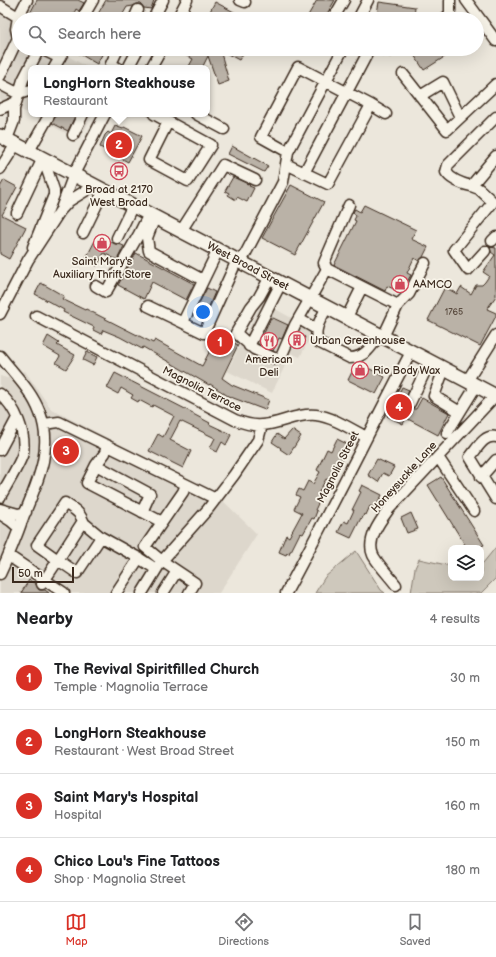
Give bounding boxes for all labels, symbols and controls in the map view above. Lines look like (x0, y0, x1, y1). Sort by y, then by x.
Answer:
search box (12, 12, 484, 56)
icon: search (26, 23, 48, 45)
text: Search here (58, 25, 141, 44)
popup (28, 65, 210, 117)
text: LongHorn Steakhouse (43, 74, 195, 93)
text: Restaurant (43, 93, 108, 109)
pin: 2 (106, 130, 132, 160)
bus stop icon: Broad at 2170 West Broad (109, 161, 129, 181)
place label: Broad at 2170 West Broad (85, 183, 154, 209)
shop icon: Saint Mary's Auxiliary Thrift Store (92, 233, 112, 253)
street label: West Broad Street (205, 239, 292, 293)
place label: Saint Mary's Auxiliary Thrift Store (53, 255, 151, 281)
shop icon: AAMCO (390, 274, 410, 294)
place label: AAMCO (413, 278, 452, 291)
your location (193, 302, 213, 322)
house number: 1765 (445, 307, 463, 318)
pin: 1 (207, 327, 233, 357)
building icon: Urban Greenhouse (287, 330, 307, 350)
restaurant icon: American Deli (259, 331, 279, 351)
place label: Urban Greenhouse (310, 334, 406, 347)
place label: American Deli (245, 353, 293, 379)
shop icon: Rio Body Wax (350, 360, 370, 380)
street label: Magnolia Terrace (160, 364, 244, 415)
place label: Rio Body Wax (373, 364, 440, 377)
pin: 4 (386, 392, 412, 422)
street label: Magnolia Street (314, 428, 362, 505)
pin: 3 (53, 436, 79, 466)
street label: Honeysuckle Lane (369, 438, 440, 515)
map controls (448, 545, 484, 581)
button: layers (448, 545, 484, 581)
scale bar (12, 565, 74, 584)
text: 50 m (18, 567, 43, 580)
text: Nearby (16, 609, 73, 629)
text: 4 results (430, 611, 480, 627)
text: The Revival Spiritfilled Church (54, 660, 259, 679)
text: 1 (26, 670, 32, 686)
text: 30 m (450, 670, 480, 686)
text: Temple · Magnolia Terrace (54, 679, 208, 695)
text: LongHorn Steakhouse (54, 724, 206, 743)
text: 2 (25, 734, 33, 750)
text: 150 m (446, 734, 480, 750)
text: Restaurant · West Broad Street (54, 743, 234, 759)
text: Saint Mary's Hospital (54, 788, 198, 807)
text: 3 (25, 798, 33, 814)
text: 160 m (445, 798, 480, 814)
text: Hospital (54, 807, 102, 823)
text: Chico Lou's Fine Tattoos (54, 852, 220, 871)
text: 4 (25, 862, 33, 878)
text: 180 m (445, 862, 480, 878)
text: Shop · Magnolia Street (54, 871, 186, 887)
tab: Map (65, 911, 88, 948)
tab: Directions (218, 911, 269, 948)
tab: Saved (400, 911, 431, 948)

